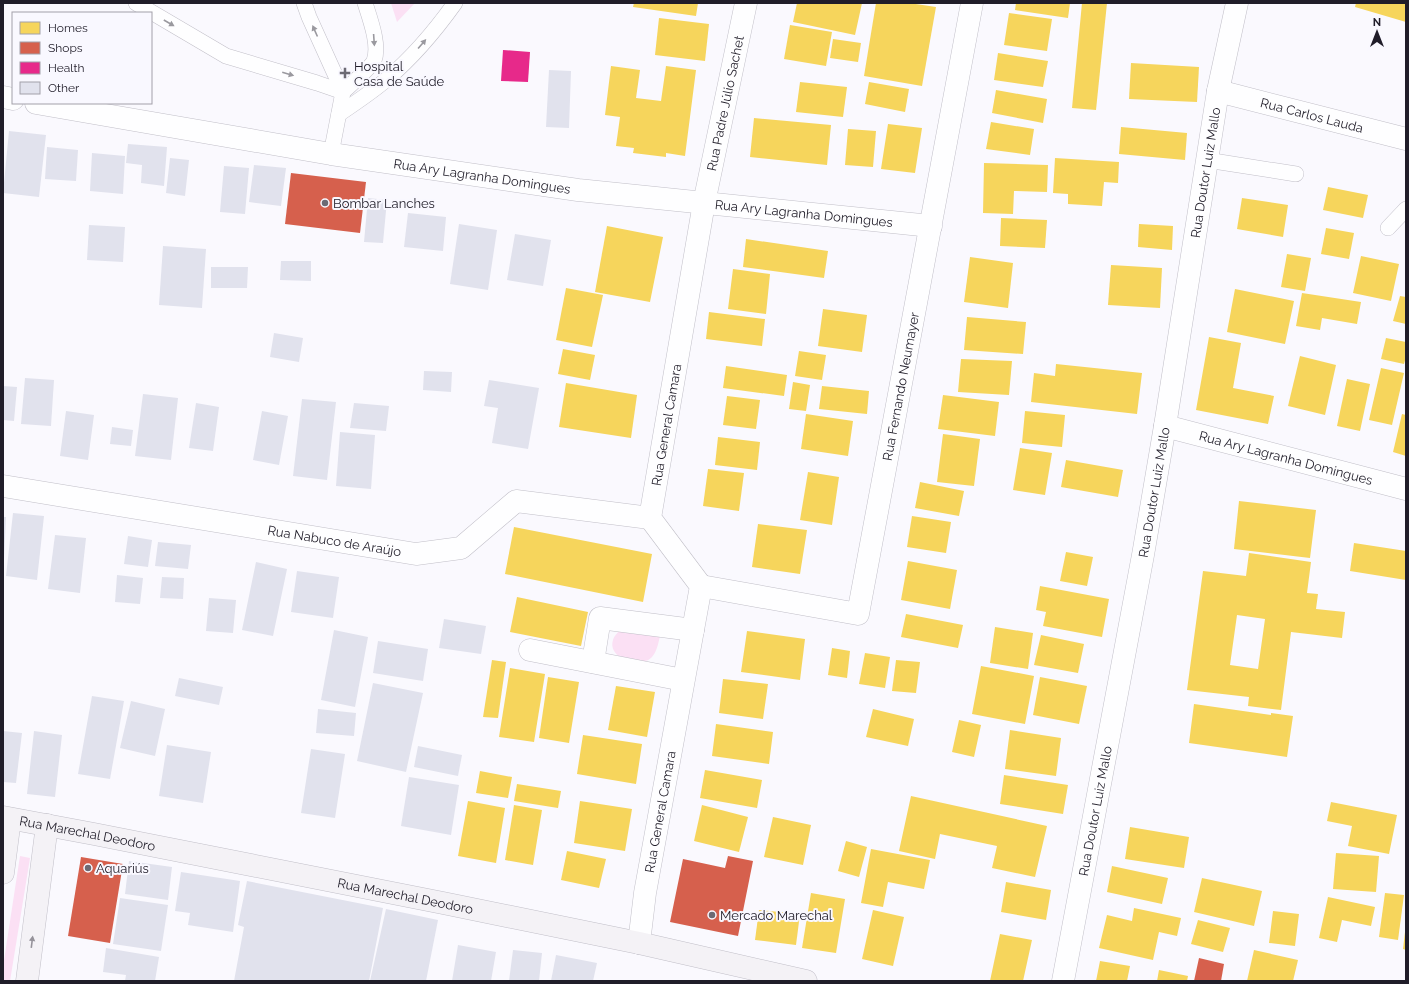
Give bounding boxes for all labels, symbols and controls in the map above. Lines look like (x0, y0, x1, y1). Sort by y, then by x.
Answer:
legend (12, 12, 152, 104)
north arrow (1357, 12, 1397, 52)
text: N (1373, 16, 1381, 29)
one-way arrow (163, 19, 175, 26)
text: Homes (48, 21, 88, 35)
one-way arrow (312, 26, 318, 37)
one-way arrow (371, 34, 378, 46)
street label: Rua Padre Júlio Sachet (703, 34, 747, 172)
one-way arrow (417, 39, 427, 49)
text: Shops (48, 41, 83, 55)
place label: Hospital Casa de Saúde (354, 59, 444, 89)
text: Health (48, 61, 85, 75)
marker: Hospital Casa de Saúde (339, 67, 351, 79)
one-way arrow (282, 71, 294, 77)
text: Other (48, 81, 80, 95)
street label: Rua Carlos Lauda (1259, 95, 1365, 135)
street label: Rua Doutor Luiz Mallo (1187, 106, 1223, 239)
street label: Rua Ary Lagranha Domingues (393, 156, 572, 196)
place label: Bombar Lanches (333, 196, 435, 211)
street label: Rua Ary Lagranha Domingues (714, 197, 893, 230)
marker: Bombar Lanches (320, 198, 330, 208)
street label: Rua Fernando Neumayer (879, 311, 922, 462)
street label: Rua General Camara (648, 363, 684, 487)
street label: Rua Doutor Luiz Mallo (1135, 426, 1172, 559)
street label: Rua Ary Lagranha Domingues (1198, 428, 1374, 487)
street label: Rua Nabuco de Araújo (267, 522, 403, 559)
street label: Rua Doutor Luiz Mallo (1075, 744, 1115, 877)
street label: Rua General Camara (641, 750, 678, 874)
street label: Rua Marechal Deodoro (18, 813, 157, 854)
place label: Aquariús (96, 861, 149, 876)
marker: Aquariús (83, 863, 93, 873)
street label: Rua Marechal Deodoro (336, 875, 475, 917)
place label: Mercado Marechal (720, 908, 833, 923)
marker: Mercado Marechal (707, 910, 717, 920)
one-way arrow (29, 936, 35, 948)

